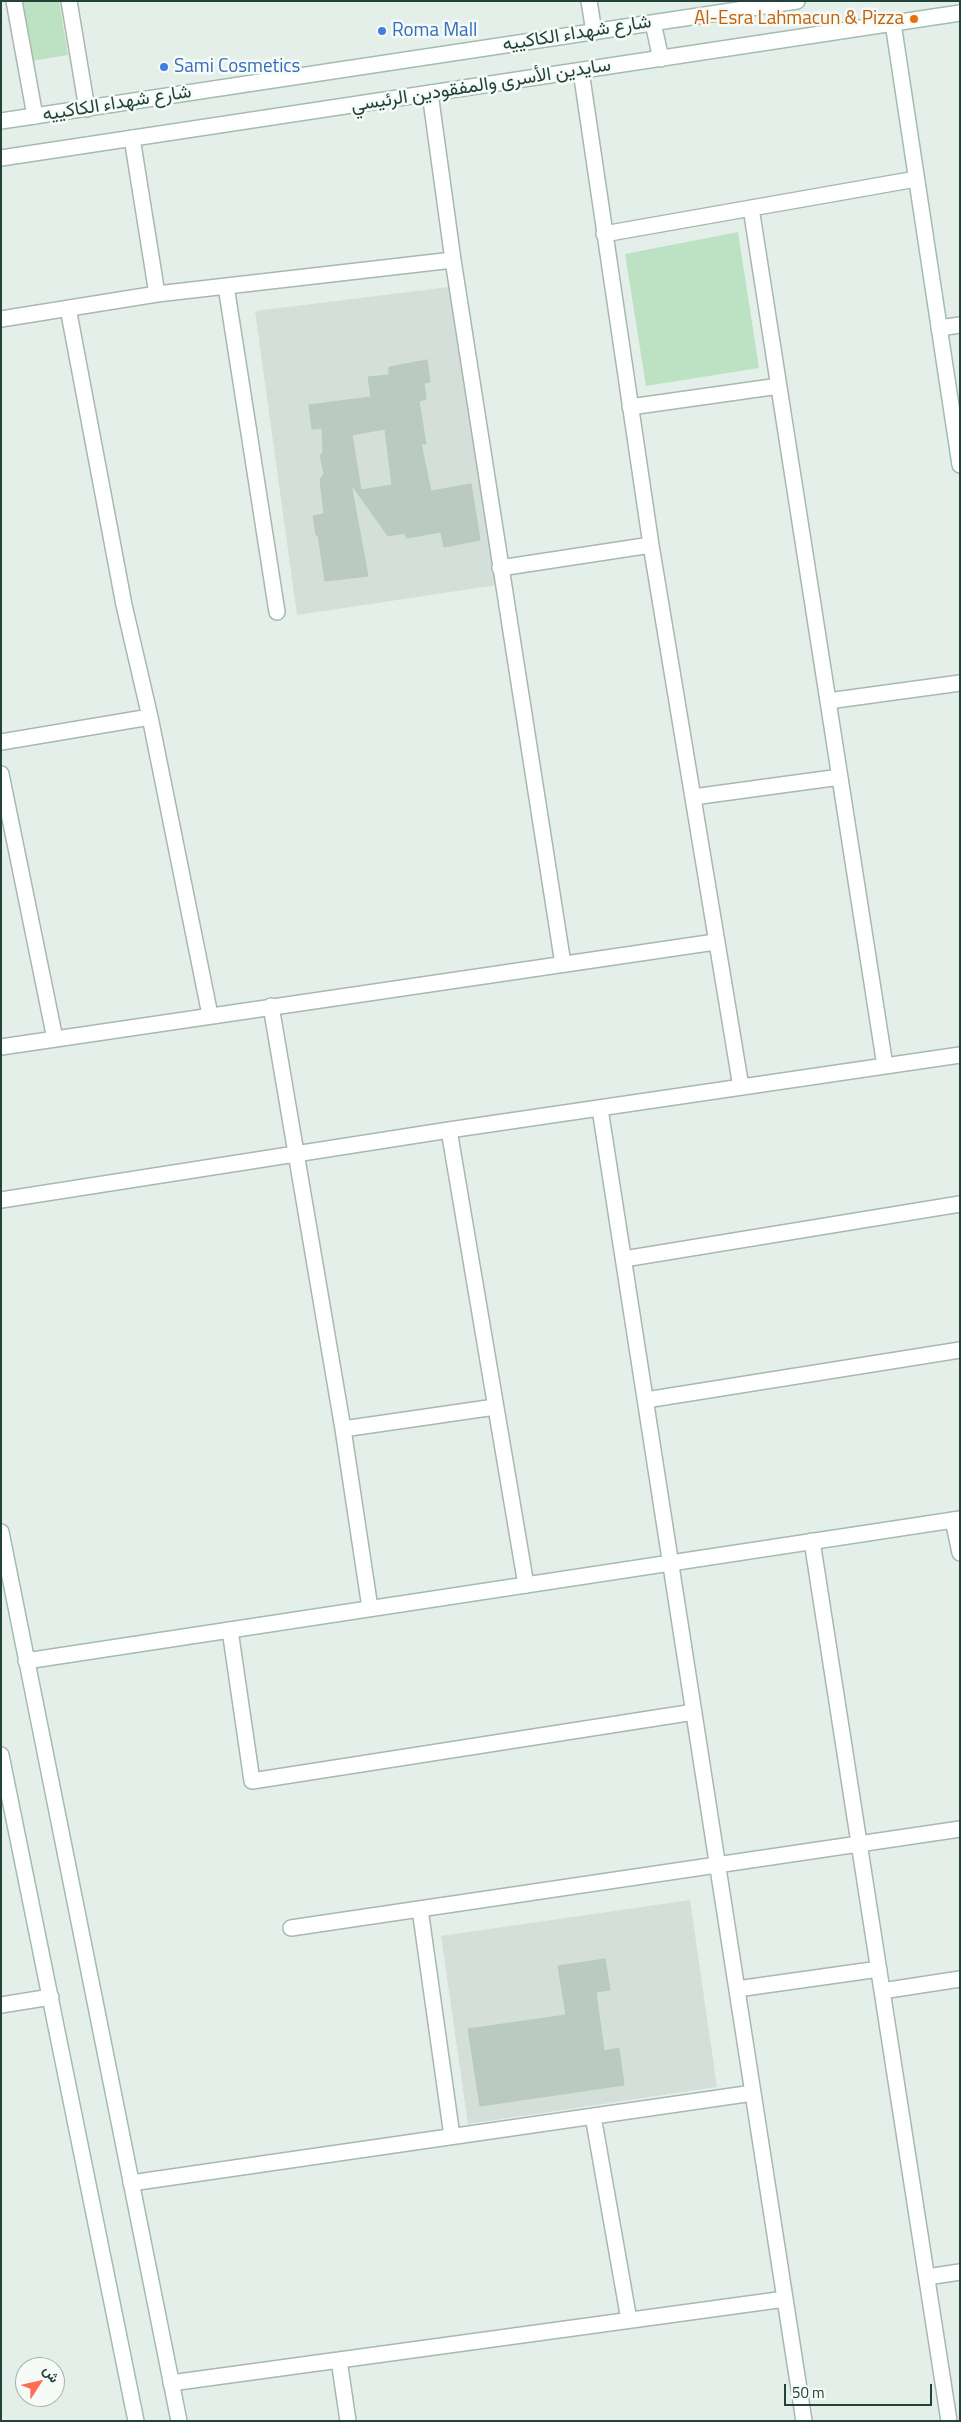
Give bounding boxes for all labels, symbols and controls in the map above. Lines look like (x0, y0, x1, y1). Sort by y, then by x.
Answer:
place label: Al-Esra Lahmacun & Pizza (694, 8, 904, 30)
street label: شارع شهداء الكاكييه (501, 11, 653, 57)
marker: Al-Esra Lahmacun & Pizza (908, 13, 920, 25)
place label: Roma Mall (392, 20, 477, 42)
marker: Roma Mall (376, 25, 388, 37)
street label: سايدين الأسرى والمفقودين الرئيسي (350, 54, 612, 118)
place label: Sami Cosmetics (174, 56, 300, 78)
marker: Sami Cosmetics (158, 61, 170, 73)
street label: شارع شهداء الكاكييه (41, 81, 193, 127)
north arrow (15, 2357, 65, 2407)
text: ش (38, 2361, 65, 2387)
scale bar (786, 2374, 934, 2406)
text: 50 m (792, 2381, 825, 2404)

